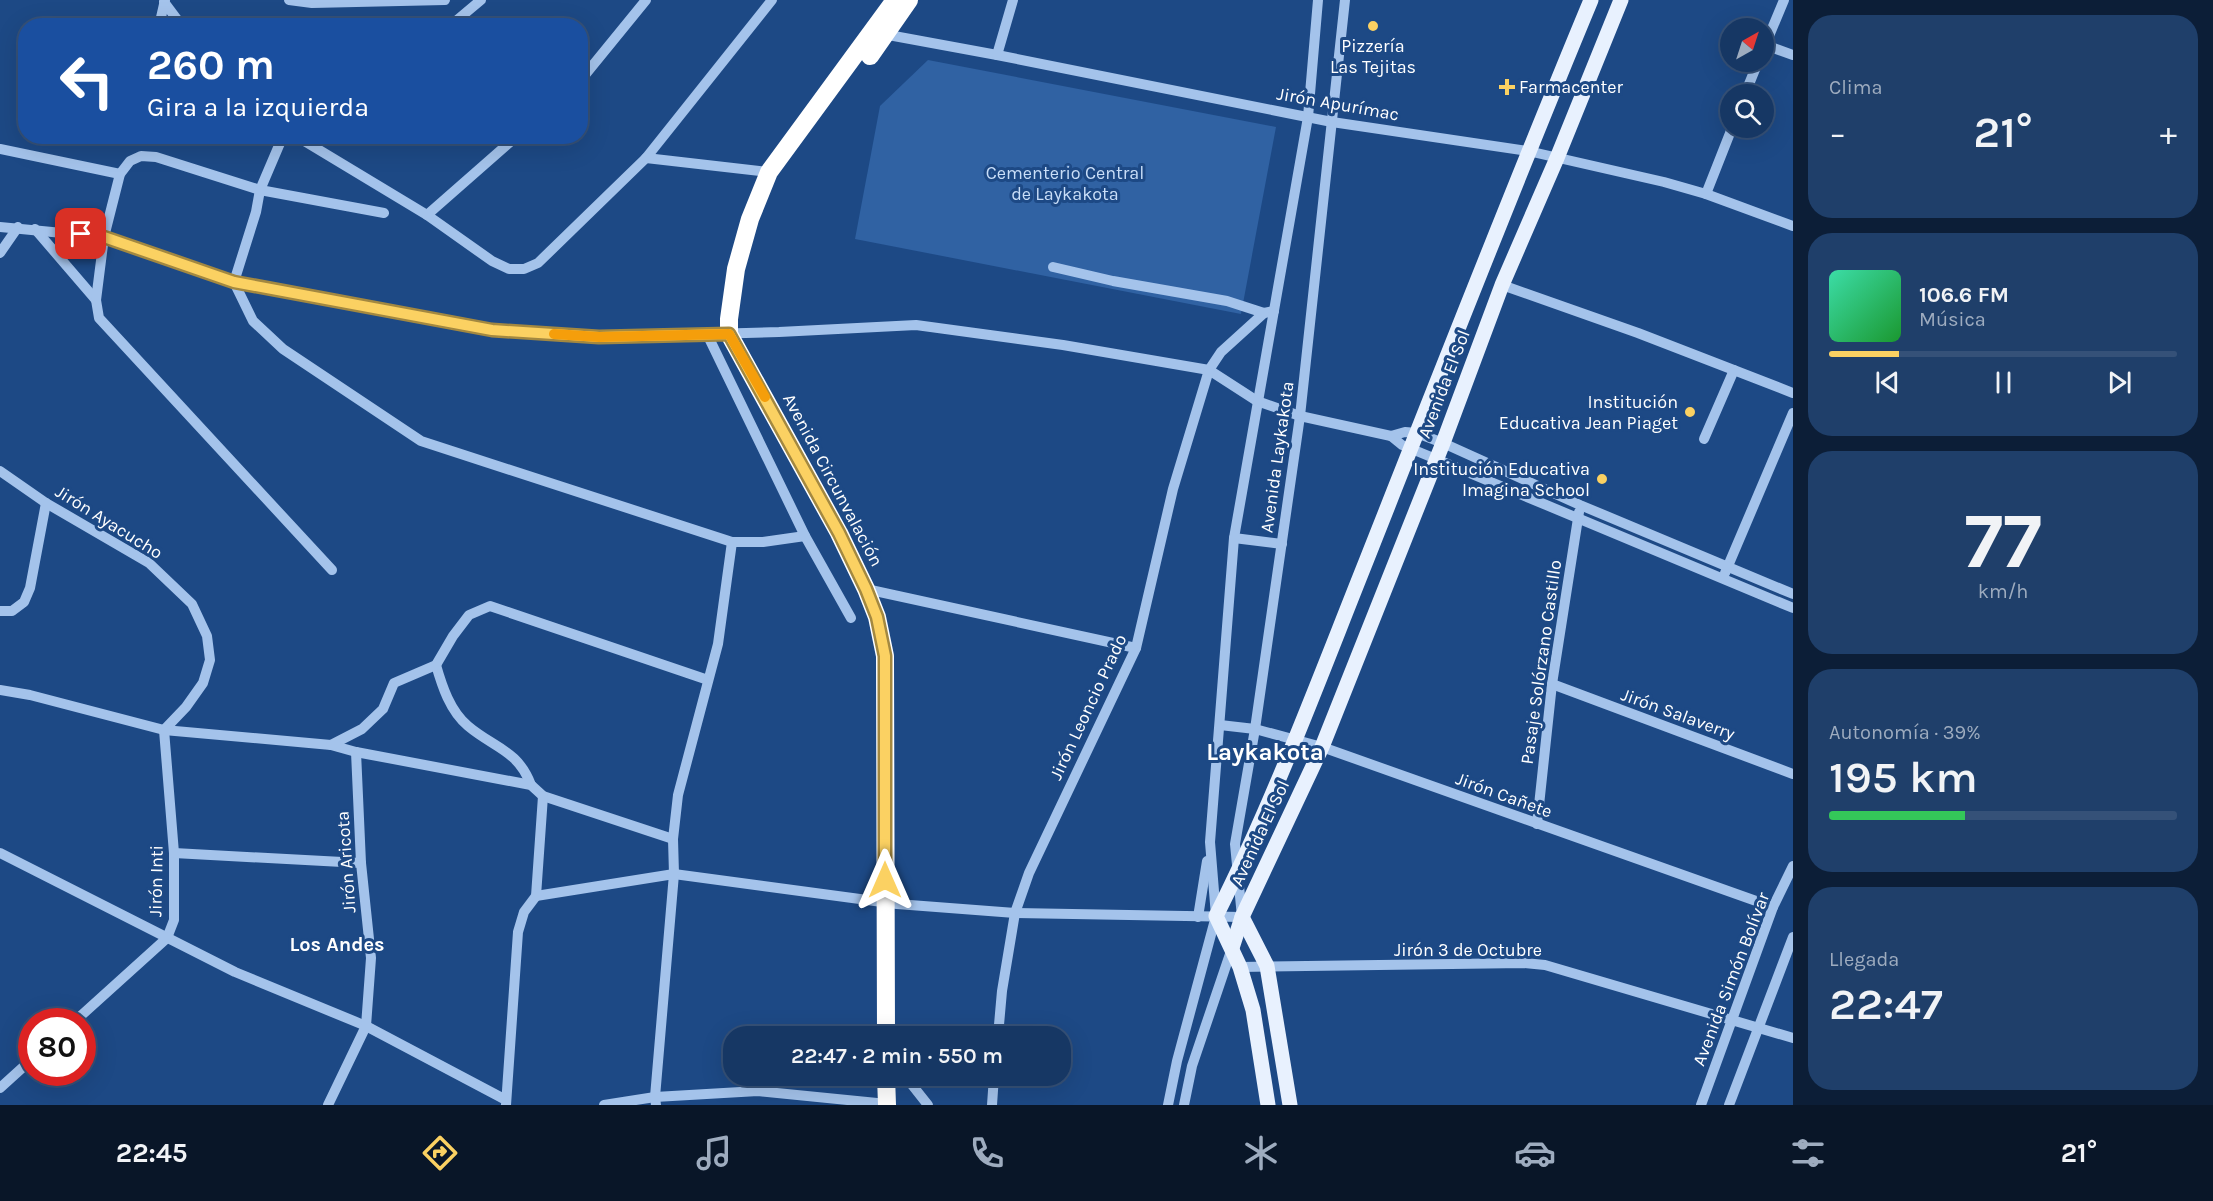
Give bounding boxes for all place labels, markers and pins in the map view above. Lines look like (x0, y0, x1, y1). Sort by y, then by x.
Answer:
marker: Pizzería Las Tejitas (1366, 19, 1380, 33)
place label: Pizzería Las Tejitas (1330, 35, 1416, 78)
place label: Farmacenter (1519, 76, 1624, 98)
marker: Farmacenter (1500, 80, 1514, 94)
pin (55, 208, 106, 259)
place label: Institución Educativa Jean Piaget (1499, 391, 1678, 434)
marker: Institución Educativa Jean Piaget (1683, 405, 1697, 419)
place label: Institución Educativa Imagina School (1413, 458, 1590, 501)
marker: Institución Educativa Imagina School (1595, 472, 1609, 486)

